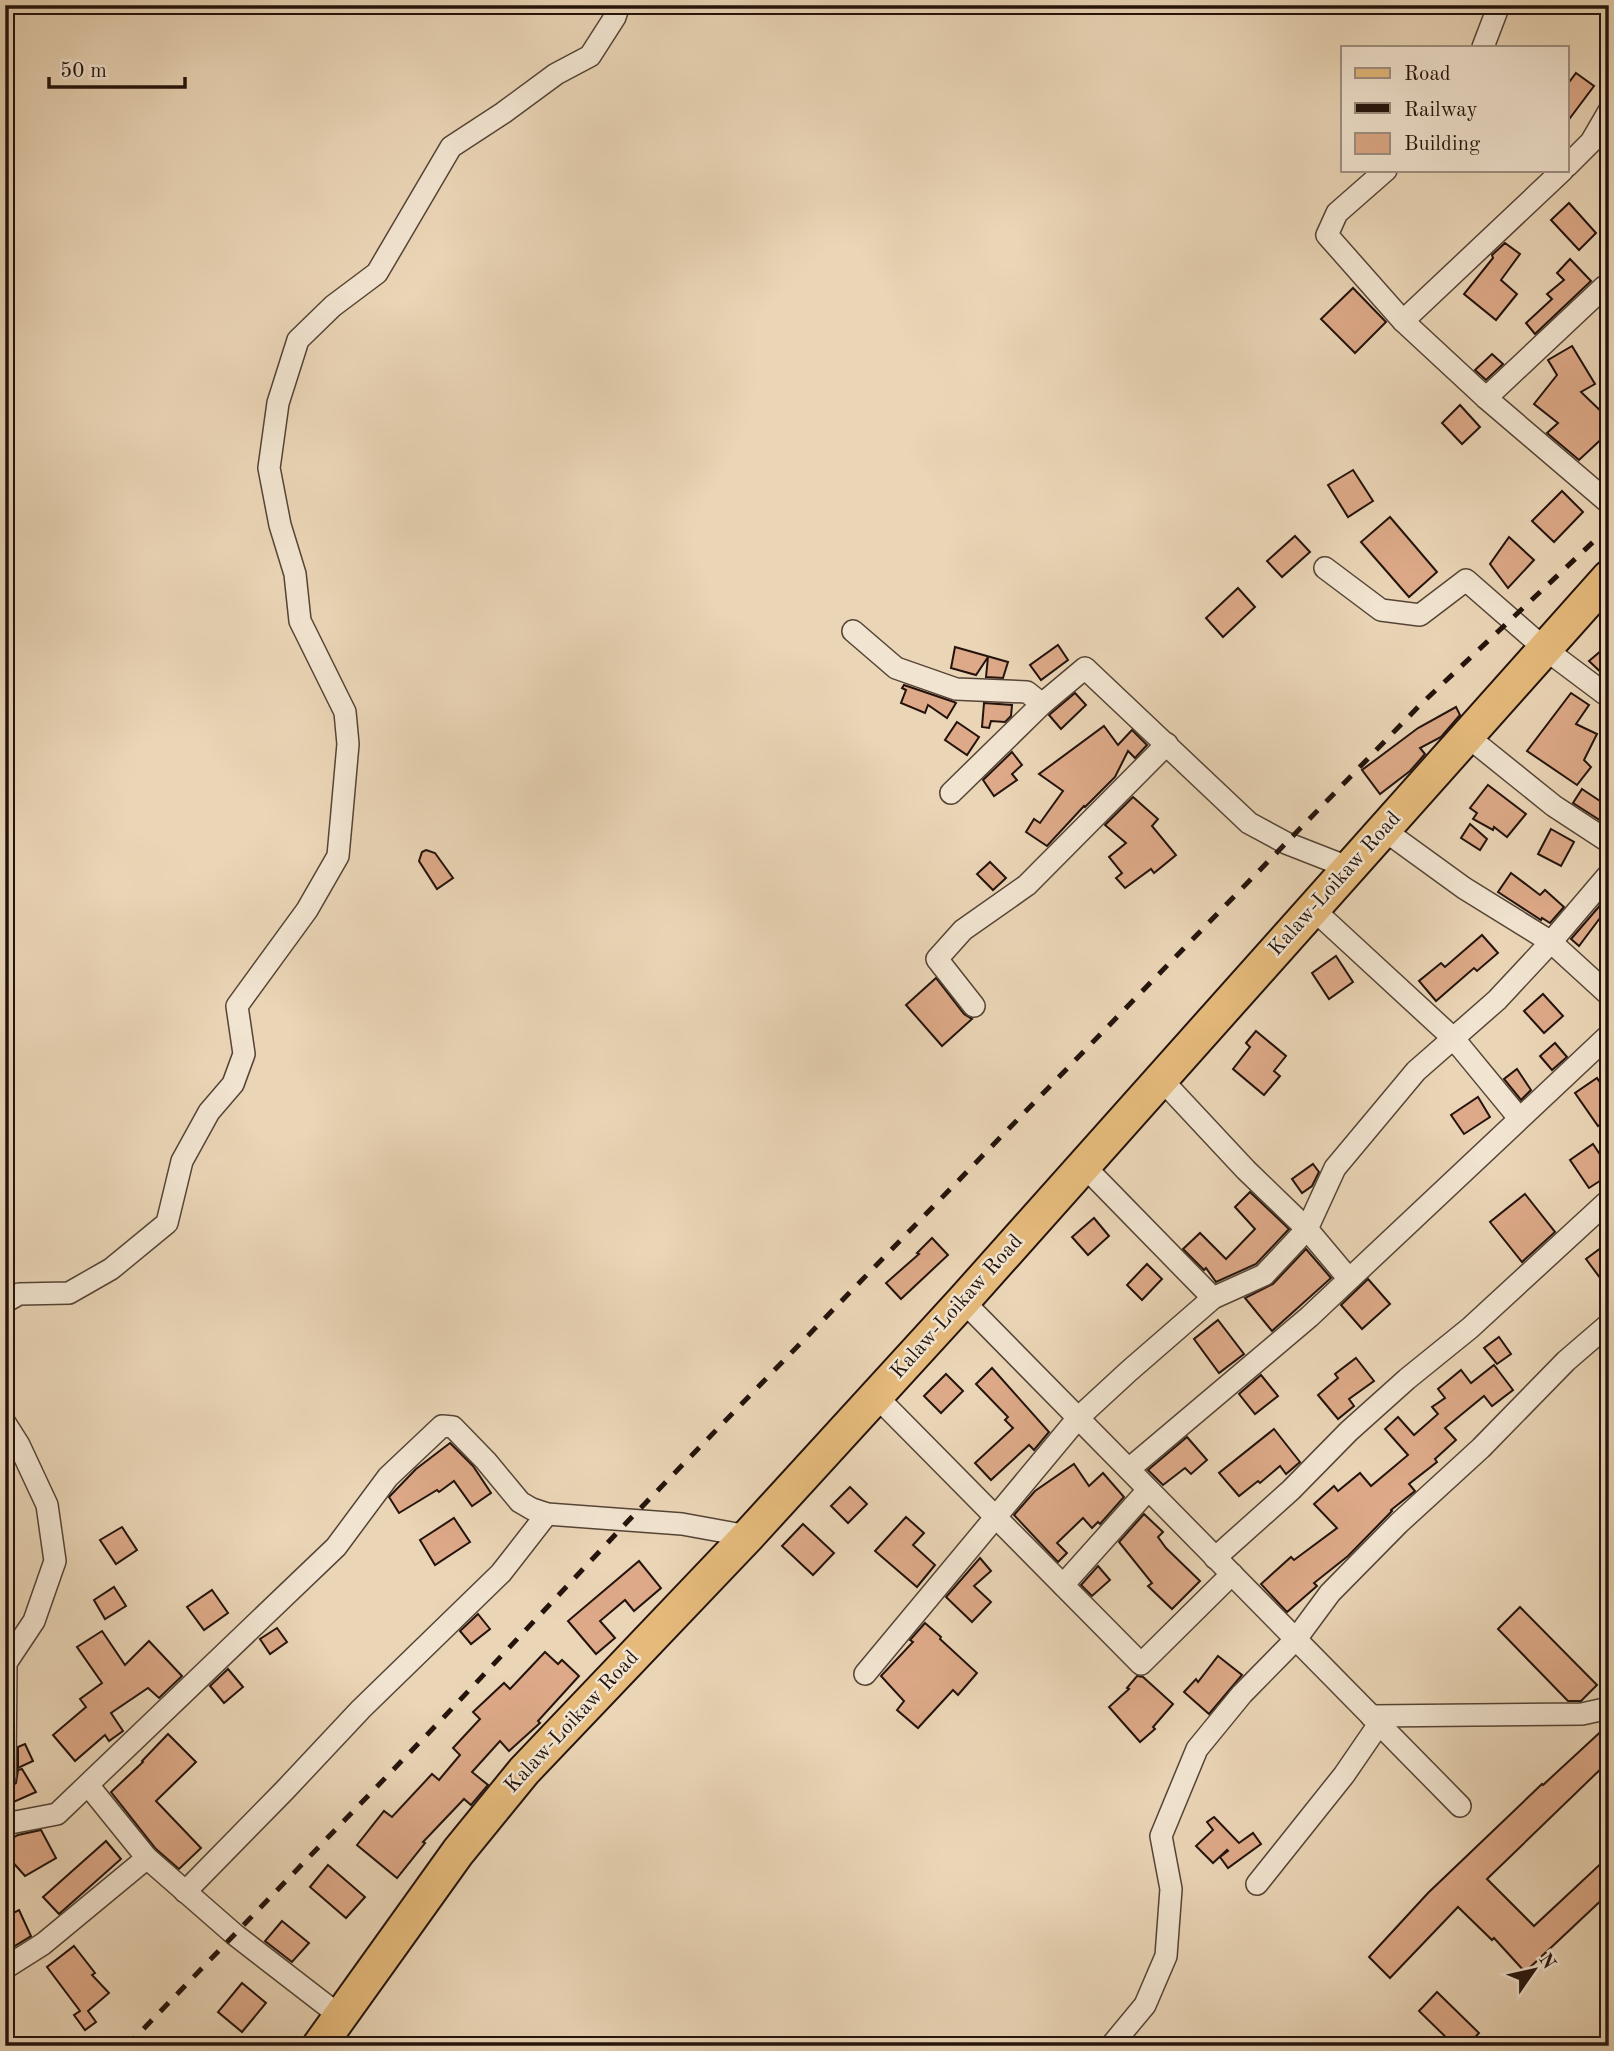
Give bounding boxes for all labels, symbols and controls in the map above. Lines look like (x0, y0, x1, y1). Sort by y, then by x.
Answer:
scale bar (49, 46, 186, 90)
legend (1341, 46, 1568, 172)
text: 50 m (60, 61, 107, 82)
text: Road (1404, 64, 1451, 85)
text: Railway (1404, 100, 1478, 121)
text: Building (1404, 134, 1481, 155)
street label: Kalaw-Loikaw Road (1265, 808, 1405, 960)
street label: Kalaw-Loikaw Road (887, 1231, 1027, 1383)
street label: Kalaw-Loikaw Road (501, 1647, 643, 1797)
north arrow (1498, 1936, 1568, 2006)
text: N (1534, 1951, 1558, 1974)

